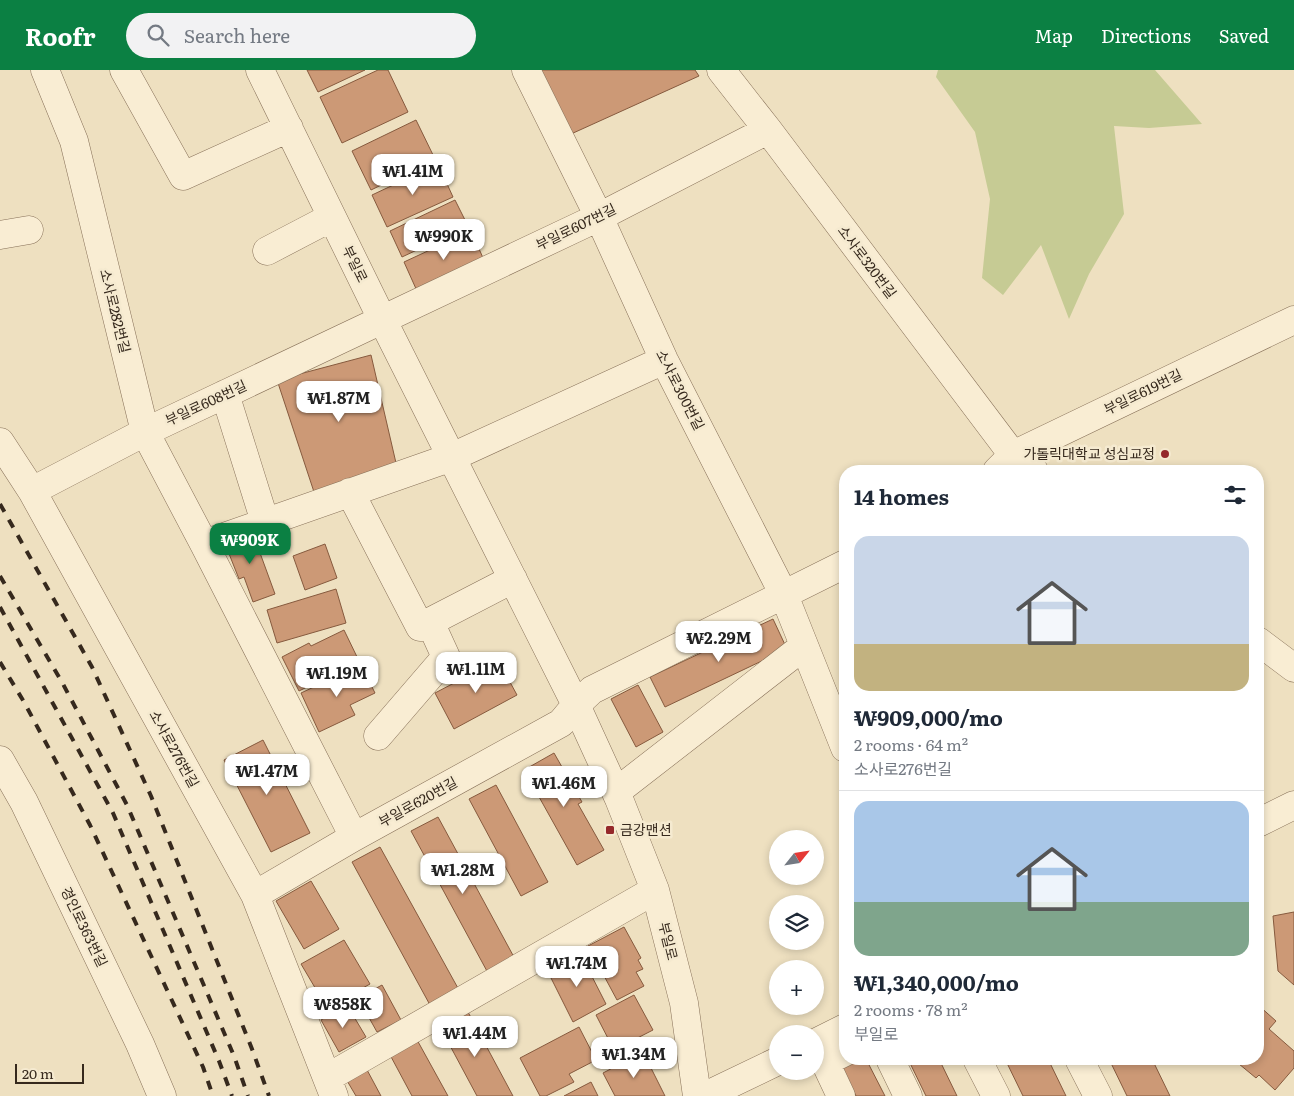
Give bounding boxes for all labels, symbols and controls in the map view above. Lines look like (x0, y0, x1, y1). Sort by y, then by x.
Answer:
search box (126, 13, 476, 58)
text: Roofr (25, 18, 96, 53)
icon: search (144, 21, 172, 49)
text: Search here (184, 21, 290, 49)
text: Map (1035, 22, 1073, 49)
text: Directions (1101, 22, 1191, 49)
text: Saved (1219, 22, 1269, 49)
pin: ₩1.41M (372, 154, 454, 196)
text: ₩1.41M (382, 158, 444, 182)
street label: 부일로607번길 (532, 198, 619, 254)
pin: ₩990K (409, 218, 479, 261)
street label: 소사로320번길 (834, 221, 902, 302)
text: ₩990K (415, 223, 473, 247)
street label: 부일로 (338, 242, 373, 285)
street label: 소사로282번길 (96, 267, 136, 355)
street label: 소사로300번길 (652, 346, 710, 433)
street label: 부일로619번길 (1100, 363, 1185, 419)
street label: 부일로608번길 (162, 374, 250, 430)
pin: ₩1.87M (298, 380, 380, 423)
text: ₩1.87M (307, 385, 371, 409)
place label: 가톨릭대학교 성심교정 (1023, 443, 1155, 463)
marker: 가톨릭대학교 성심교정 (1159, 448, 1171, 460)
text: 14 homes (854, 480, 949, 511)
icon: filters (1221, 481, 1249, 509)
pin: ₩909K (215, 522, 285, 565)
text: ₩909K (221, 527, 279, 551)
icon: home (1007, 568, 1097, 658)
pin: ₩2.29M (678, 620, 760, 663)
text: ₩2.29M (686, 625, 752, 649)
pin: ₩1.11M (435, 652, 517, 694)
pin: ₩1.19M (296, 656, 378, 698)
text: ₩1.11M (447, 656, 505, 680)
text: ₩1.19M (306, 660, 368, 684)
text: ₩909,000/mo (854, 701, 1003, 732)
street label: 소사로276번길 (145, 706, 204, 791)
text: 2 rooms · 64 m² (854, 732, 968, 756)
pin: ₩1.47M (226, 754, 308, 796)
text: 소사로276번길 (854, 756, 952, 780)
text: ₩1.47M (236, 758, 298, 782)
pin: ₩1.46M (523, 766, 605, 808)
text: ₩1.46M (532, 770, 596, 794)
street label: 부일로620번길 (375, 771, 460, 831)
place label: 금강맨션 (620, 819, 672, 839)
marker: 금강맨션 (604, 824, 616, 836)
north arrow (769, 830, 824, 885)
map controls (769, 830, 824, 1080)
icon: home (1007, 834, 1097, 924)
pin: ₩1.28M (422, 852, 504, 895)
text: ₩1.28M (431, 857, 495, 881)
street label: 경인로363번길 (57, 883, 113, 970)
button: layers (769, 895, 824, 950)
street label: 부일로 (655, 920, 683, 962)
pin: ₩1.74M (536, 946, 618, 988)
text: ₩1.74M (546, 950, 608, 974)
button: + (769, 960, 824, 1015)
text: ₩1,340,000/mo (854, 966, 1019, 997)
pin: ₩858K (308, 986, 378, 1029)
text: ₩858K (314, 991, 372, 1015)
text: 2 rooms · 78 m² (854, 997, 968, 1021)
pin: ₩1.44M (434, 1016, 516, 1058)
text: ₩1.44M (443, 1020, 507, 1044)
text: 부일로 (854, 1021, 898, 1045)
button: − (769, 1025, 824, 1080)
pin: ₩1.34M (593, 1036, 675, 1079)
text: ₩1.34M (602, 1041, 666, 1065)
scale bar (15, 1061, 84, 1084)
text: 20 m (22, 1063, 54, 1083)

